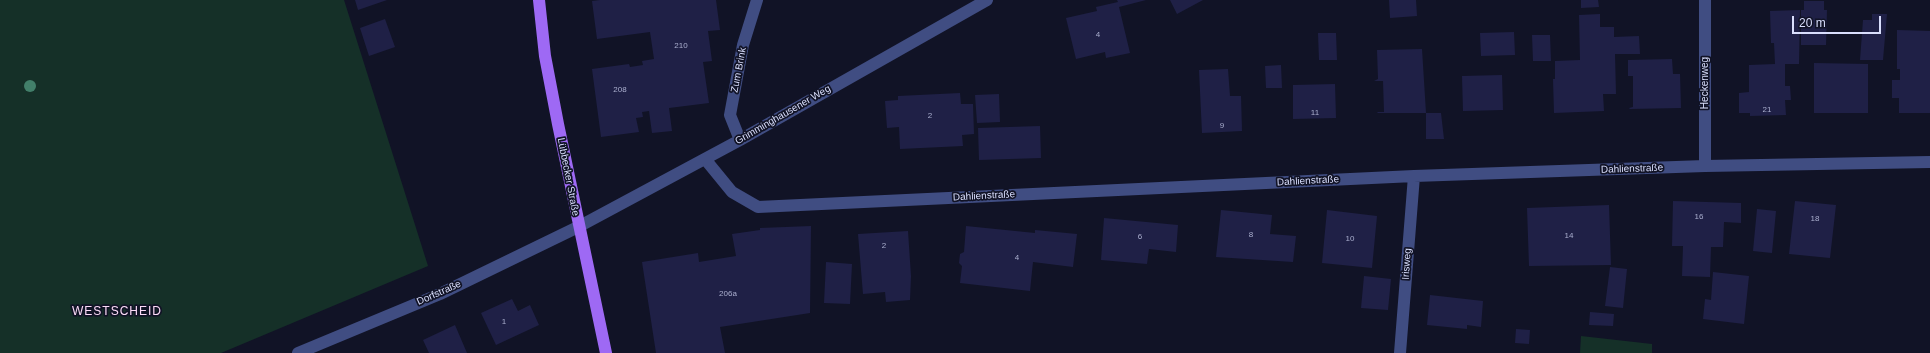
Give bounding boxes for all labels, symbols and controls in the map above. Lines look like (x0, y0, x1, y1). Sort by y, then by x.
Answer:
scale bar (1794, 8, 1883, 34)
text: 20 m (1799, 16, 1826, 30)
house number: 4 (1096, 30, 1100, 40)
house number: 210 (674, 41, 688, 51)
street label: Zum Brink (729, 46, 749, 94)
street label: Heckenweg (1699, 57, 1711, 109)
street label: Grimminghausener Weg (733, 83, 833, 147)
house number: 208 (613, 85, 627, 95)
house number: 21 (1763, 105, 1771, 115)
house number: 11 (1311, 108, 1319, 118)
house number: 2 (928, 111, 932, 121)
house number: 9 (1220, 121, 1224, 131)
street label: Lübbecker Straße (555, 137, 581, 217)
street label: Dahlienstraße (1601, 162, 1663, 176)
street label: Dahlienstraße (1277, 173, 1339, 189)
street label: Dahlienstraße (953, 188, 1015, 204)
house number: 16 (1695, 212, 1703, 222)
house number: 18 (1811, 214, 1819, 224)
house number: 8 (1249, 230, 1253, 240)
house number: 14 (1565, 231, 1573, 241)
house number: 6 (1138, 232, 1142, 242)
house number: 10 (1346, 234, 1354, 244)
house number: 2 (882, 241, 886, 251)
street label: Irisweg (1400, 248, 1414, 280)
house number: 4 (1015, 253, 1019, 263)
street label: Dorfstraße (415, 278, 463, 308)
house number: 206a (719, 289, 737, 299)
district label: WESTSCHEID (72, 305, 162, 319)
house number: 1 (502, 317, 506, 327)

